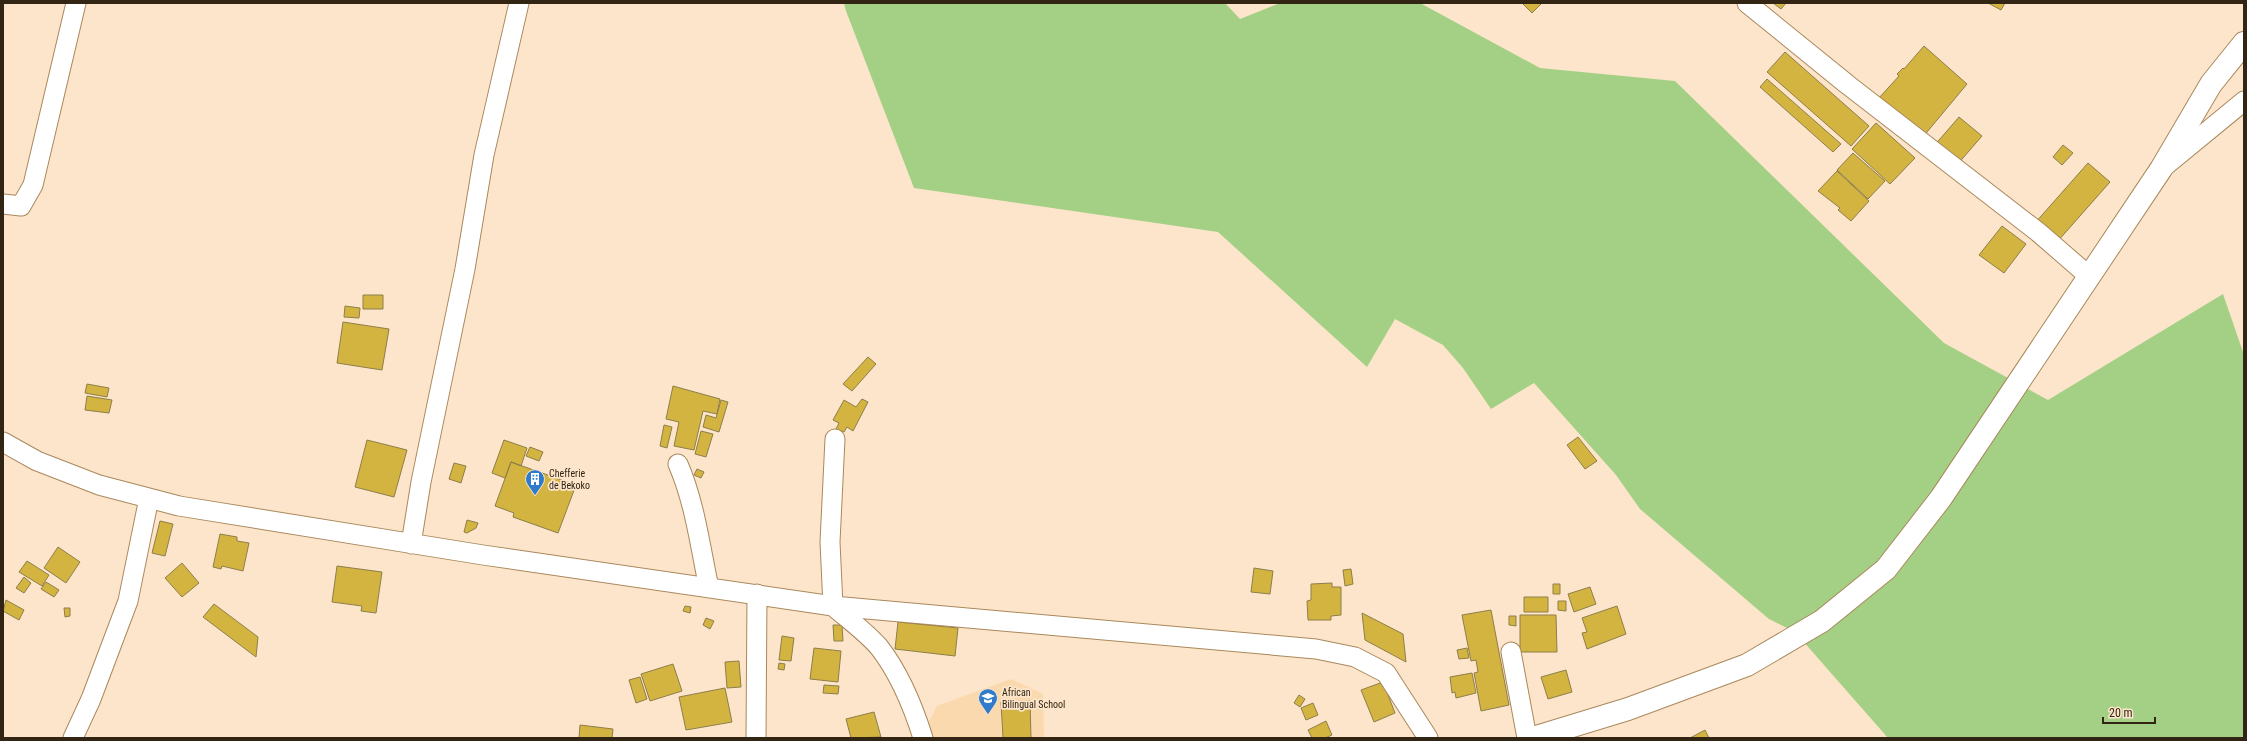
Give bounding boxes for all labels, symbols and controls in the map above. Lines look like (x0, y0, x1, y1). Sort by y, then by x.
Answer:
building icon: Chefferie de Bekoko (524, 468, 546, 496)
place label: Chefferie de Bekoko (549, 468, 590, 491)
school or university icon: African Bilingual School (977, 687, 999, 715)
place label: African Bilingual School (1002, 687, 1065, 710)
scale bar (2103, 699, 2155, 725)
text: 20 m (2109, 706, 2133, 720)

